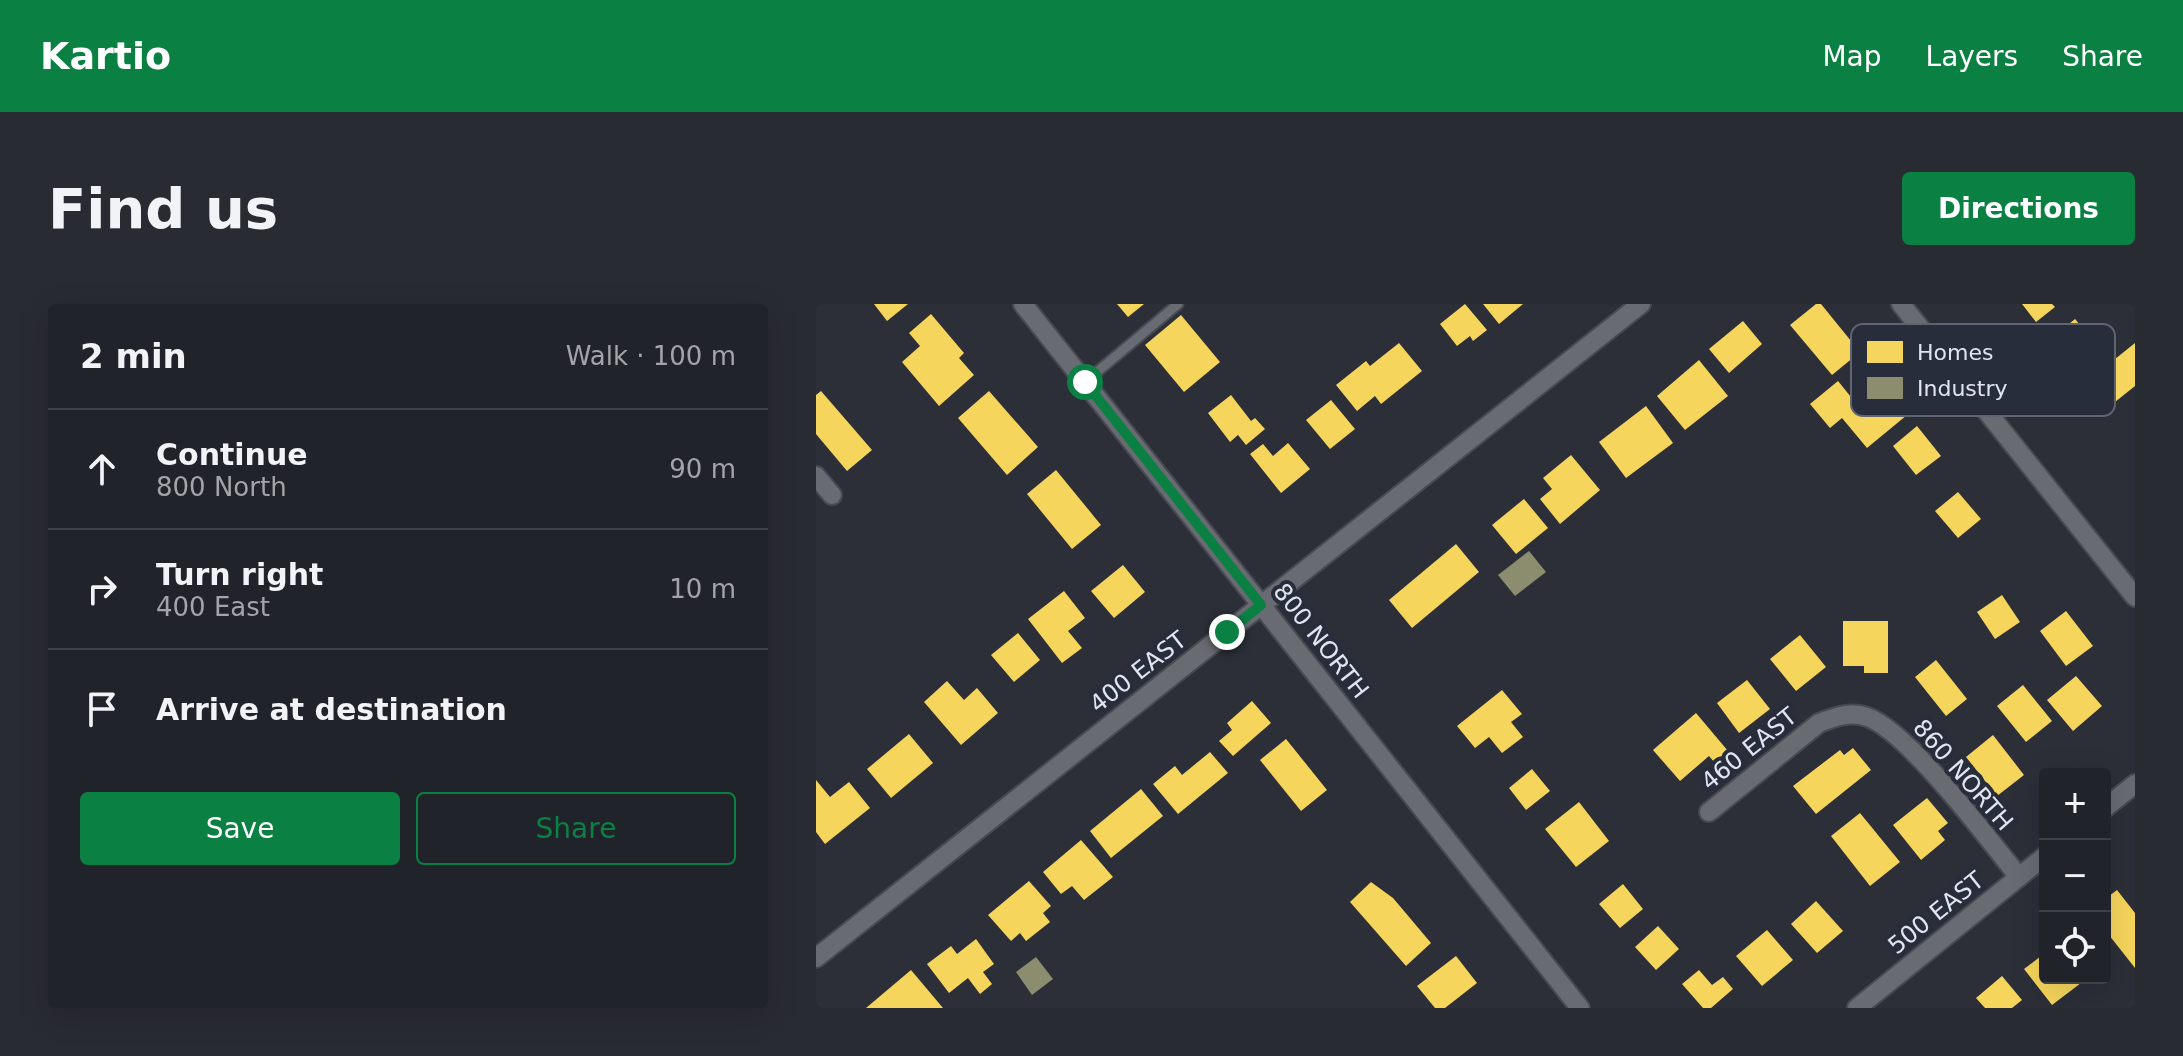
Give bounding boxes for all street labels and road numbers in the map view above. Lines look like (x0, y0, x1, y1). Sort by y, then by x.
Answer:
street label: 800 NORTH (1268, 578, 1374, 704)
street label: 400 EAST (1084, 625, 1192, 718)
street label: 460 EAST (1696, 702, 1803, 796)
street label: 860 NORTH (1907, 714, 2019, 836)
street label: 500 EAST (1883, 866, 1990, 960)

